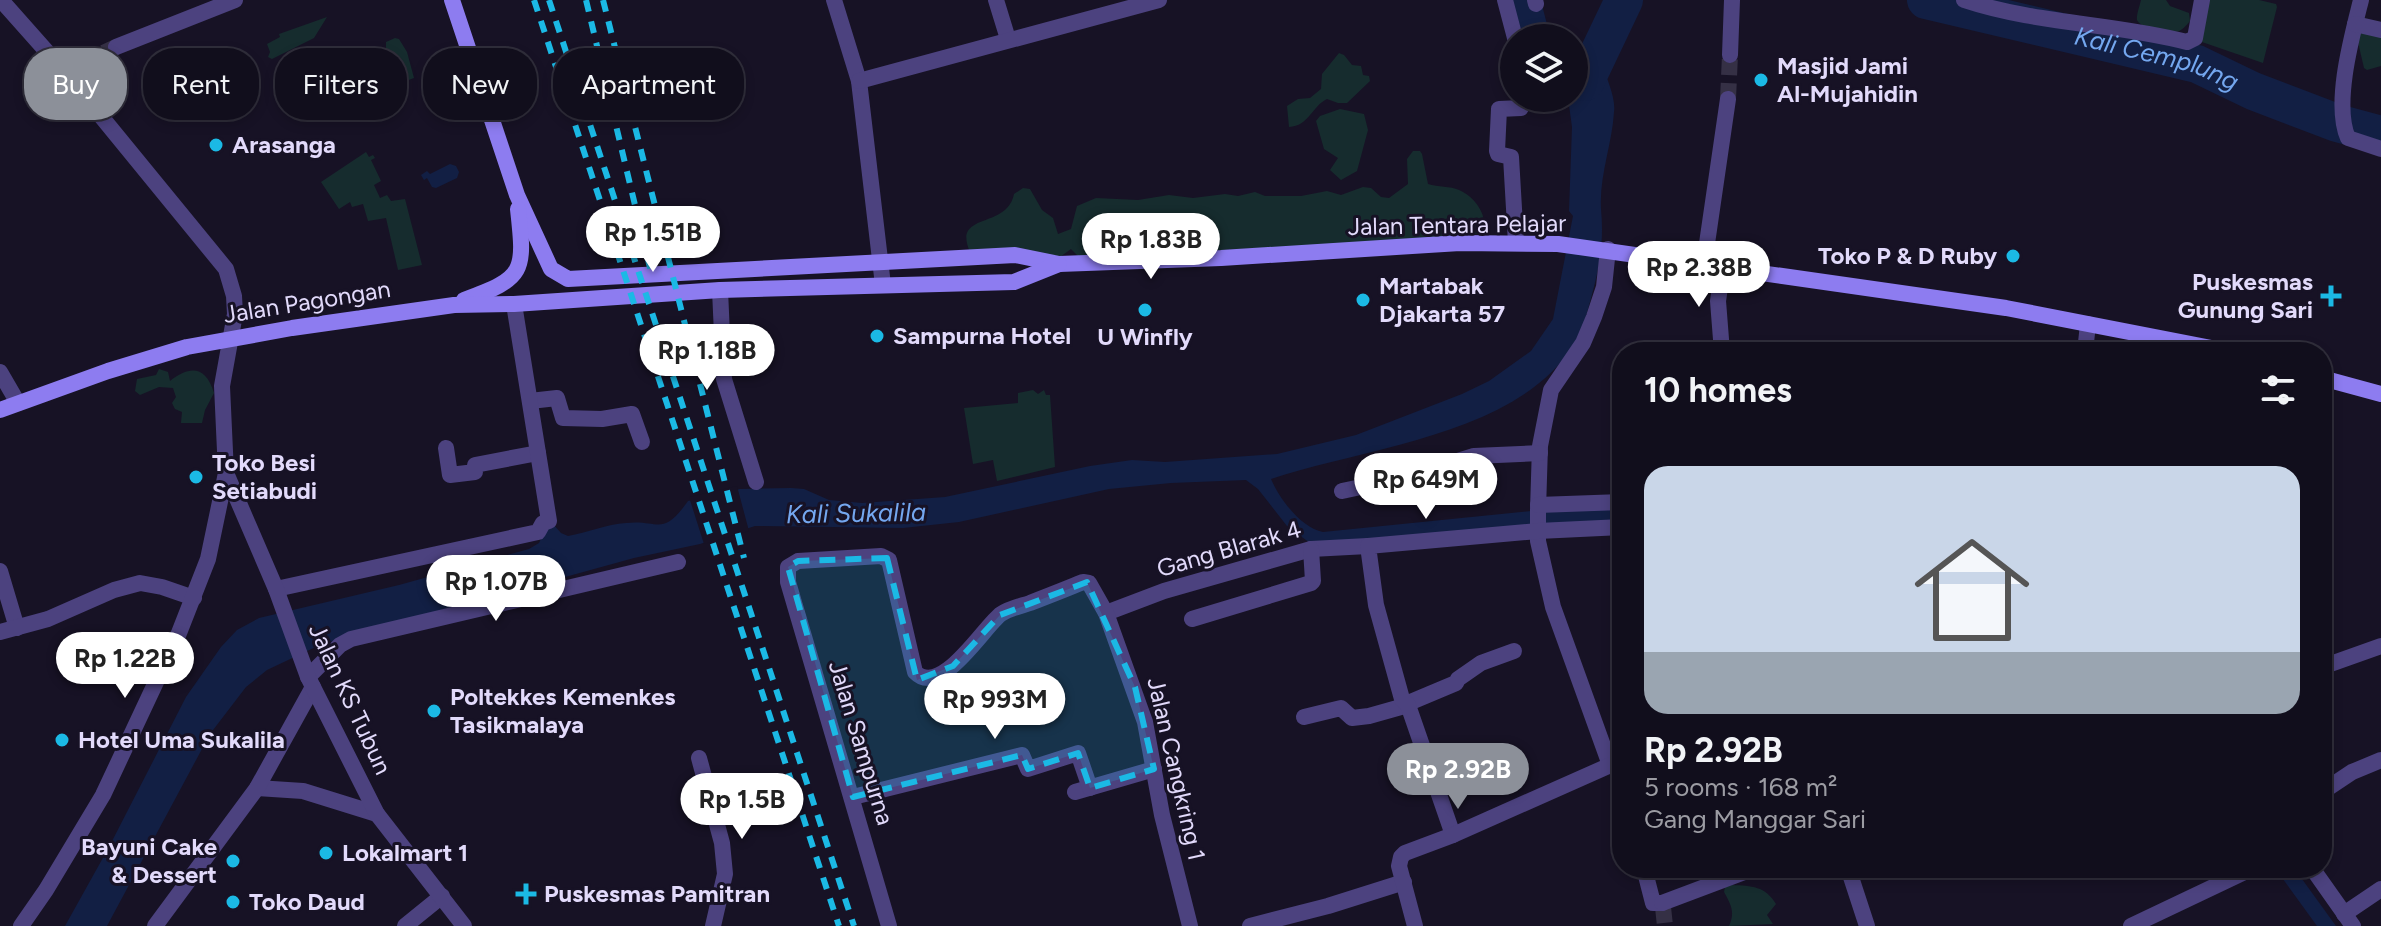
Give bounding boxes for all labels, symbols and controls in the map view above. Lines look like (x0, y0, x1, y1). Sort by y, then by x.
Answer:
water label: Kali Cemplung (2071, 20, 2244, 98)
map controls (1500, 24, 1588, 112)
button: layers (1500, 24, 1588, 112)
chip: Buy (24, 48, 127, 120)
chip: Rent (143, 48, 259, 120)
chip: Filters (275, 48, 407, 120)
chip: New (423, 48, 537, 120)
chip: Apartment (553, 48, 744, 120)
place label: Masjid Jami Al-Mujahidin (1777, 51, 1918, 108)
marker: Masjid Jami Al-Mujahidin (1752, 71, 1770, 89)
place label: Arasanga (232, 130, 336, 159)
marker: Arasanga (207, 136, 225, 154)
pin: Rp 1.51B (570, 206, 736, 274)
street label: Jalan Tentara Pelajar (1348, 208, 1566, 241)
pin: Rp 1.83B (1068, 213, 1234, 281)
text: Rp 1.51B (604, 216, 702, 248)
text: Rp 1.83B (1100, 223, 1202, 255)
pin: Rp 2.38B (1616, 241, 1782, 309)
place label: Toko P & D Ruby (1818, 241, 1997, 270)
marker: Toko P & D Ruby (2004, 247, 2022, 265)
text: Rp 2.38B (1646, 251, 1752, 283)
place label: Puskesmas Gunung Sari (2178, 267, 2313, 324)
place label: Martabak Djakarta 57 (1379, 271, 1505, 328)
street label: Jalan Pagongan (221, 274, 392, 329)
marker: Puskesmas Gunung Sari (2320, 285, 2342, 307)
marker: Martabak Djakarta 57 (1354, 291, 1372, 309)
marker: U Winfly (1136, 301, 1154, 319)
place label: Sampurna Hotel (893, 321, 1071, 350)
place label: U Winfly (1097, 322, 1193, 351)
pin: Rp 1.18B (624, 324, 790, 392)
marker: Sampurna Hotel (868, 327, 886, 345)
text: Rp 1.18B (658, 334, 756, 366)
icon: filters (2256, 368, 2300, 412)
text: 10 homes (1644, 370, 1792, 411)
place label: Toko Besi Setiabudi (212, 448, 317, 505)
pin: Rp 649M (1352, 453, 1500, 521)
text: Rp 649M (1372, 463, 1480, 495)
marker: Toko Besi Setiabudi (187, 468, 205, 486)
water label: Kali Sukalila (786, 496, 926, 530)
street label: Gang Blarak 4 (1153, 514, 1305, 583)
icon: home (1900, 518, 2044, 662)
pin: Rp 1.07B (413, 555, 579, 623)
text: Rp 1.07B (444, 565, 548, 597)
street label: Jalan KS Tubun (303, 619, 398, 779)
pin: Rp 1.22B (42, 632, 208, 700)
text: Rp 1.22B (74, 642, 176, 674)
street label: Jalan Sampurna (823, 657, 900, 828)
pin: Rp 993M (921, 673, 1069, 741)
street label: Jalan Cangkring 1 (1141, 674, 1212, 863)
place label: Poltekkes Kemenkes Tasikmalaya (450, 682, 675, 739)
text: Rp 993M (942, 683, 1048, 715)
marker: Poltekkes Kemenkes Tasikmalaya (425, 702, 443, 720)
place label: Hotel Uma Sukalila (78, 725, 285, 754)
text: Rp 2.92B (1644, 730, 1783, 771)
marker: Hotel Uma Sukalila (53, 731, 71, 749)
pin: Rp 2.92B (1375, 743, 1541, 811)
text: Rp 2.92B (1405, 753, 1511, 785)
text: 5 rooms · 168 m² (1644, 771, 1837, 803)
pin: Rp 1.5B (668, 773, 816, 841)
text: Rp 1.5B (698, 783, 786, 815)
text: Gang Manggar Sari (1644, 803, 1866, 835)
place label: Bayuni Cake & Dessert (81, 832, 217, 889)
place label: Lokalmart 1 (342, 838, 468, 867)
marker: Lokalmart 1 (317, 844, 335, 862)
marker: Bayuni Cake & Dessert (224, 852, 242, 870)
place label: Puskesmas Pamitran (544, 879, 770, 908)
marker: Puskesmas Pamitran (515, 883, 537, 905)
place label: Toko Daud (249, 887, 365, 916)
marker: Toko Daud (224, 893, 242, 911)

